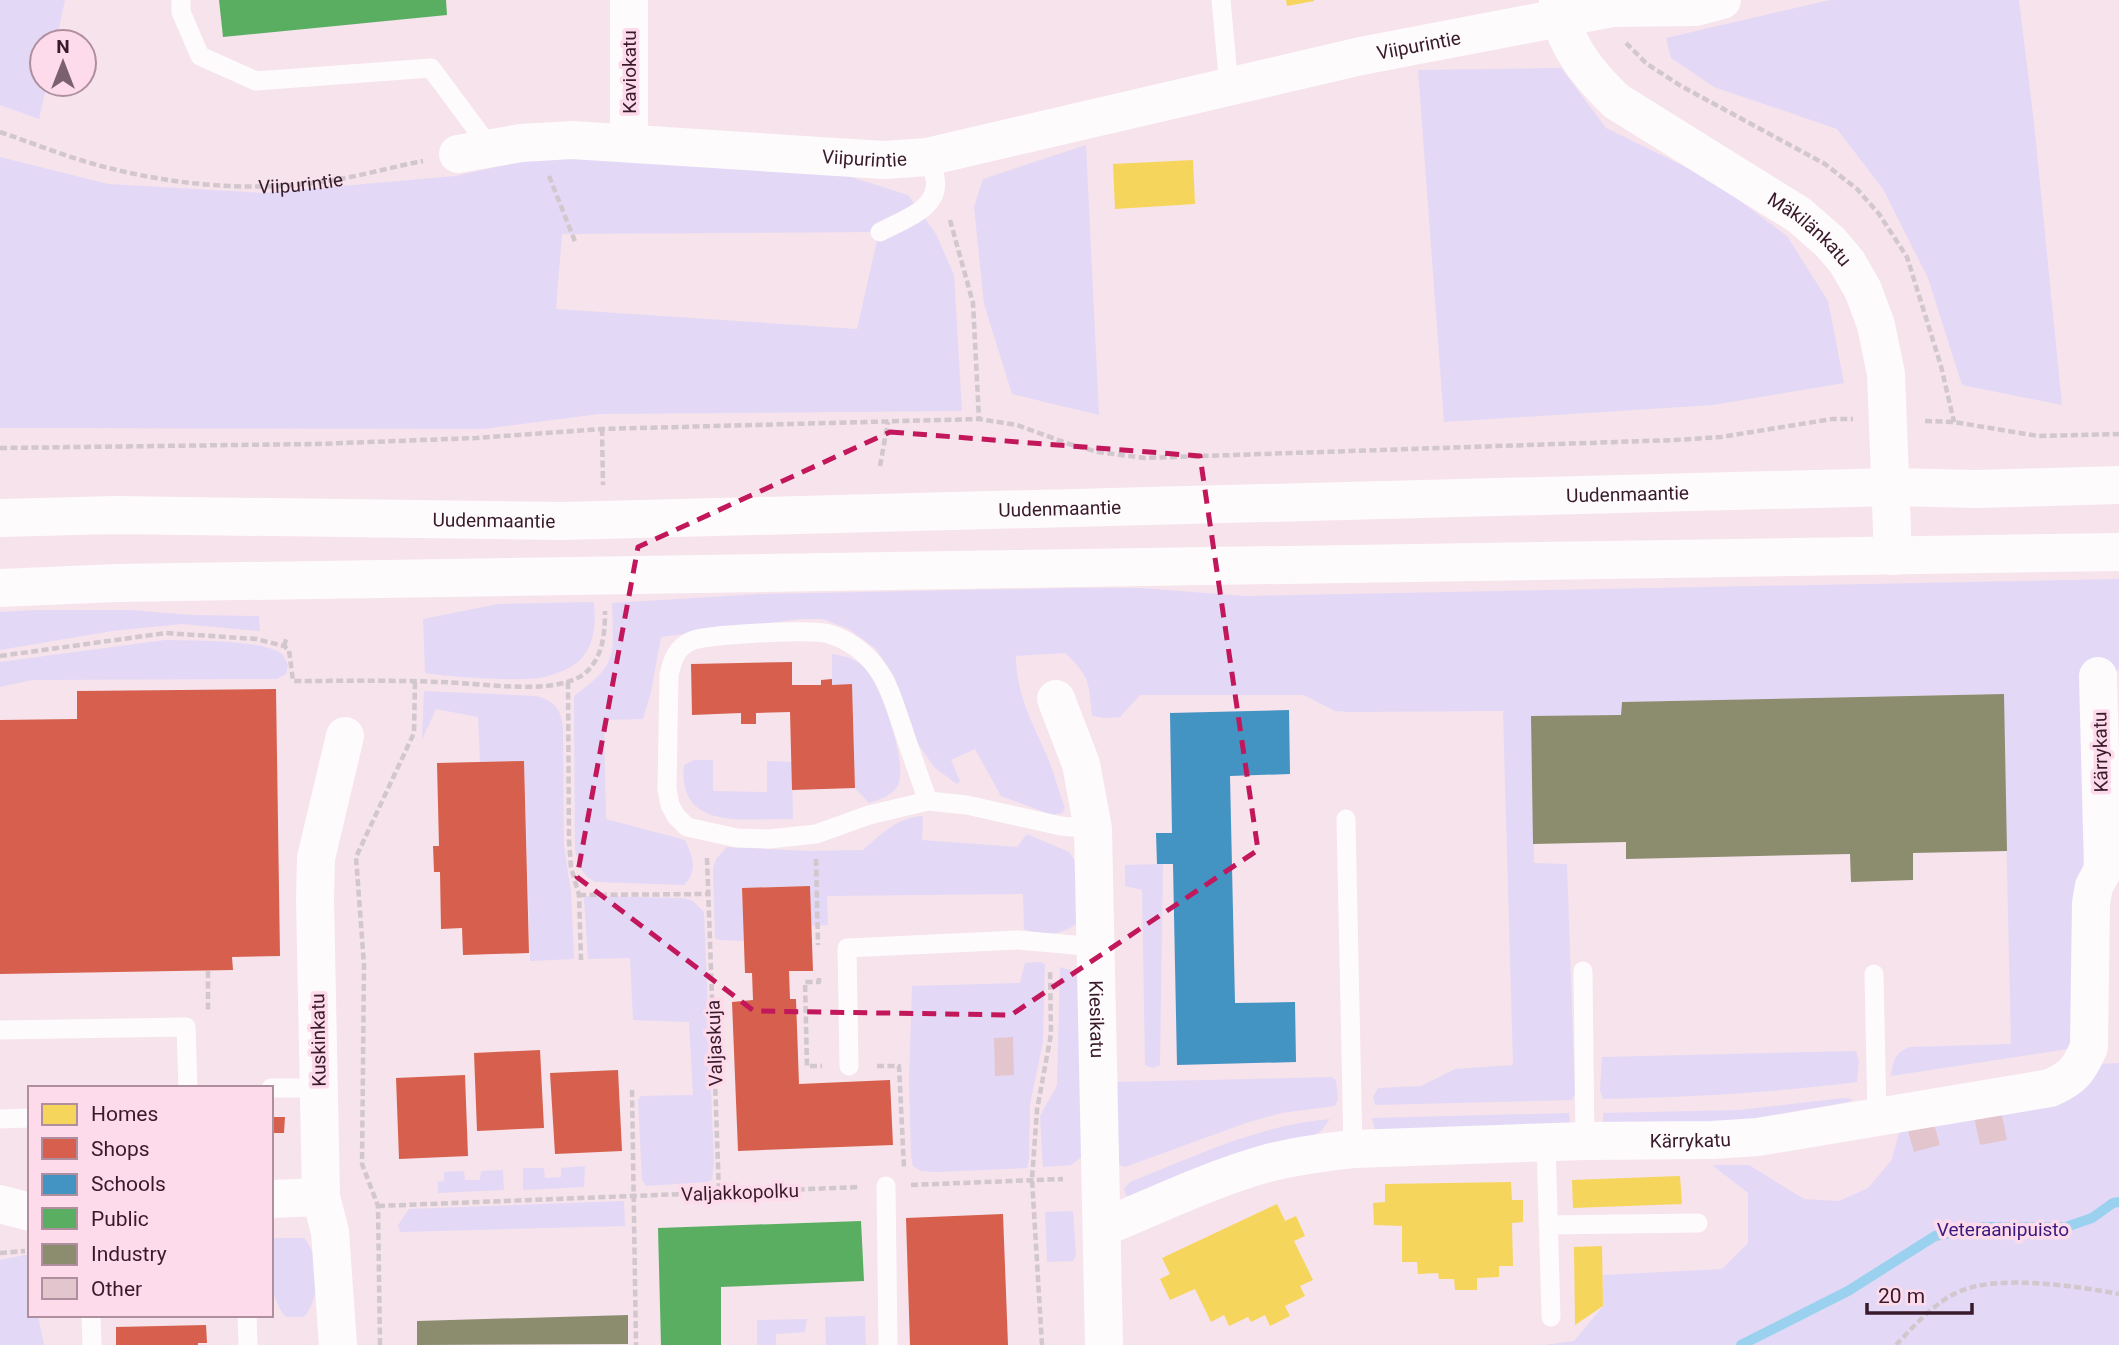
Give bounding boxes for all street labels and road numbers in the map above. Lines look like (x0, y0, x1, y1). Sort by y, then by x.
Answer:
street label: Viipurintie (1375, 26, 1463, 65)
street label: Kaviokatu (618, 30, 641, 114)
street label: Viipurintie (821, 145, 908, 172)
street label: Viipurintie (258, 168, 345, 199)
street label: Mäkilänkatu (1763, 187, 1856, 271)
street label: Uudenmaantie (1566, 481, 1689, 507)
street label: Uudenmaantie (998, 496, 1121, 522)
street label: Uudenmaantie (432, 508, 556, 533)
street label: Kärrykatu (2088, 711, 2113, 793)
street label: Kiesikatu (1084, 980, 1109, 1058)
street label: Kuskinkatu (306, 993, 331, 1087)
street label: Valjaskuja (702, 999, 727, 1087)
street label: Kärrykatu (1650, 1128, 1731, 1152)
street label: Valjakkopolku (681, 1179, 799, 1206)

